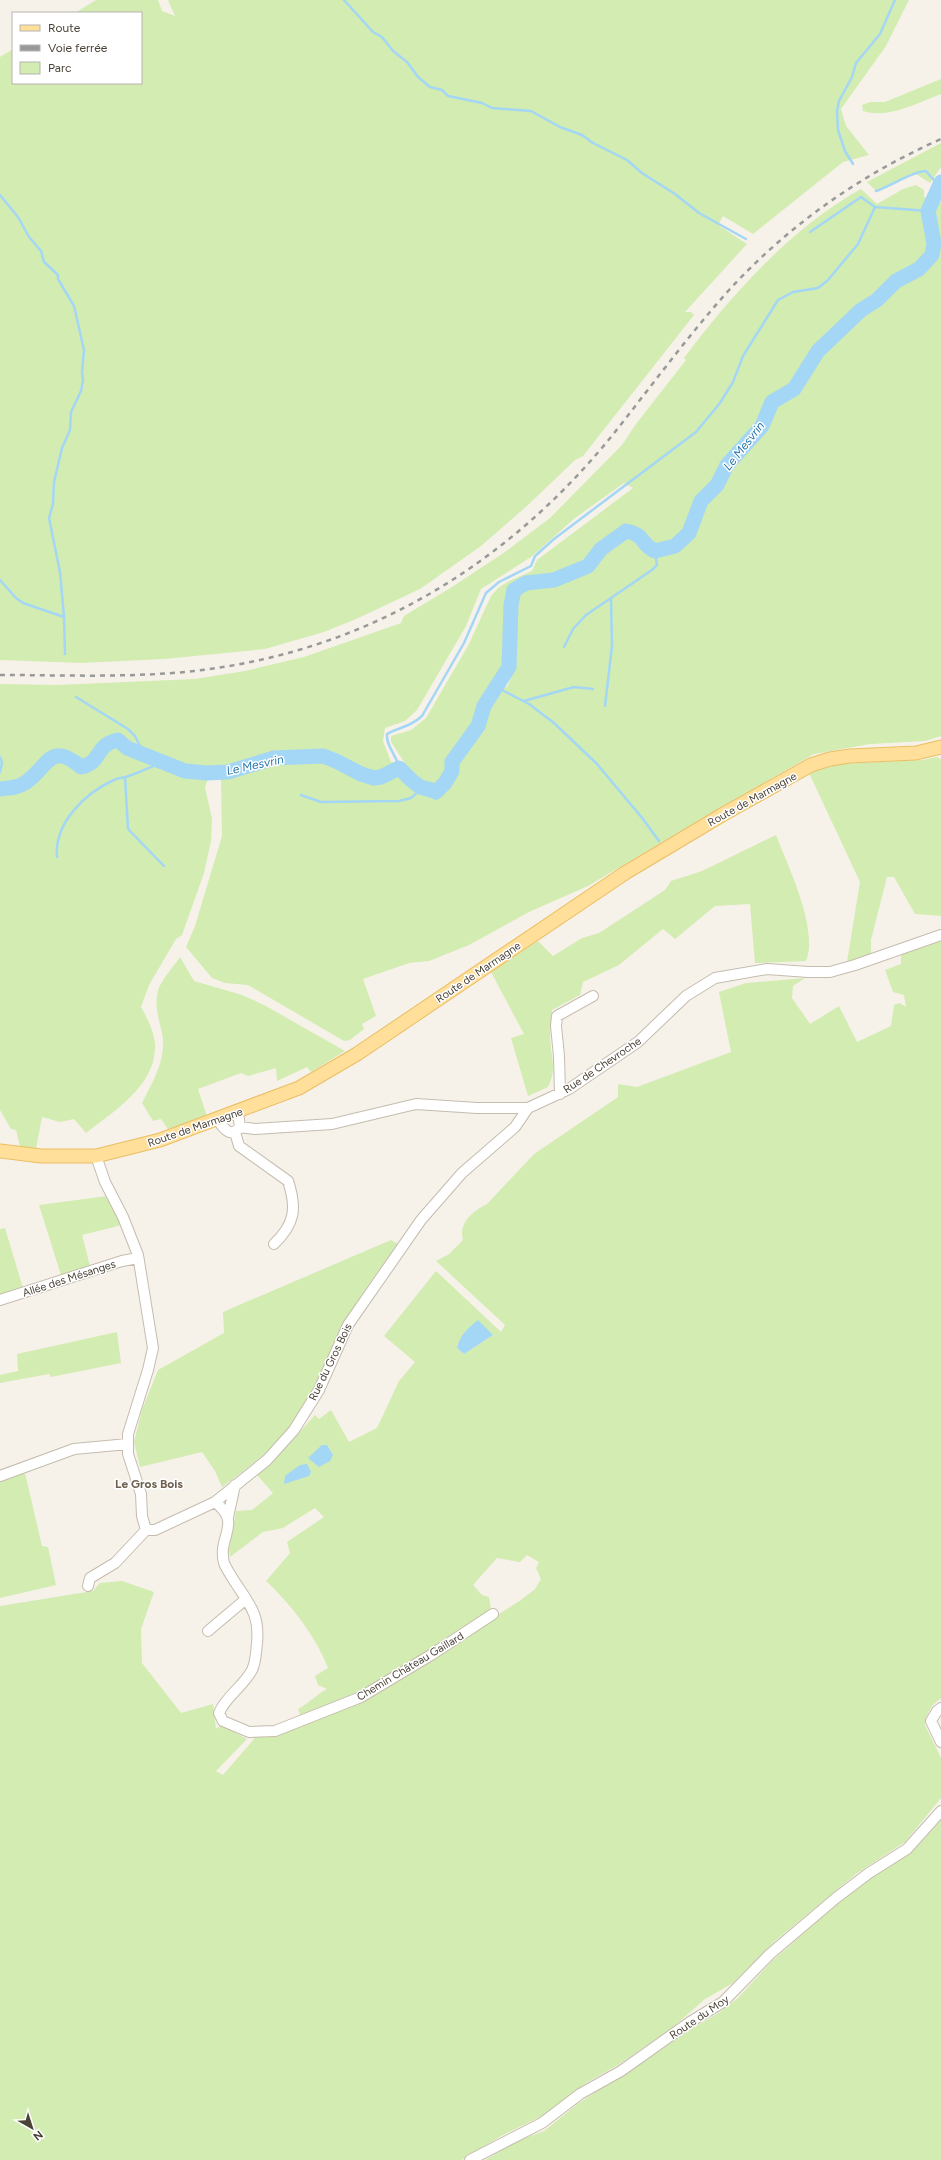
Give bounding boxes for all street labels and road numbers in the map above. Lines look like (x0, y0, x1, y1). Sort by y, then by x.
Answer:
street label: Route de Marmagne (706, 770, 799, 829)
street label: Route de Marmagne (433, 939, 523, 1006)
street label: Rue de Chevroche (561, 1035, 644, 1096)
street label: Route de Marmagne (146, 1105, 244, 1150)
street label: Allée des Mésanges (21, 1257, 117, 1300)
street label: Rue du Gros Bois (306, 1322, 355, 1403)
street label: Chemin Château Gaillard (355, 1629, 466, 1703)
street label: Route du Moy (667, 1993, 732, 2042)

